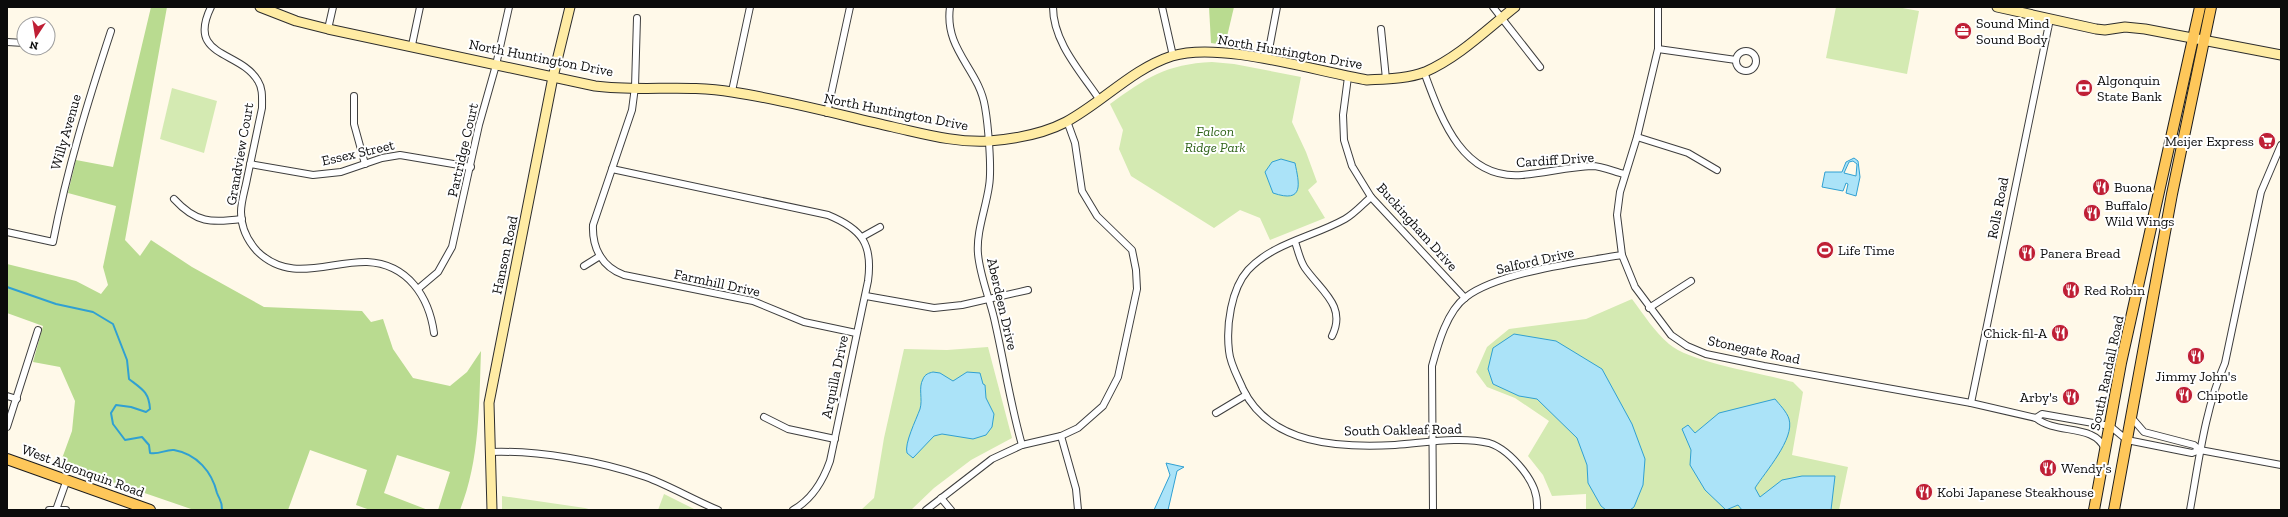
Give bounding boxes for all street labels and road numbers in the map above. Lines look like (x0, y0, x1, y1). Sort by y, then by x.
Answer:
street label: North Huntington Drive (1216, 31, 1364, 73)
street label: North Huntington Drive (467, 36, 615, 80)
street label: North Huntington Drive (822, 90, 970, 134)
street label: Willy Avenue (47, 92, 85, 172)
street label: Grandview Court (223, 100, 258, 207)
street label: Partridge Court (444, 101, 482, 199)
street label: Essex Street (320, 136, 397, 170)
street label: Cardiff Drive (1515, 149, 1595, 171)
street label: Rolls Road (1984, 175, 2012, 240)
street label: Buckingham Drive (1373, 180, 1461, 275)
street label: Hanson Road (488, 214, 522, 296)
street label: Salford Drive (1495, 244, 1576, 278)
street label: Aberdeen Drive (983, 256, 1021, 352)
street label: Farmhill Drive (672, 266, 762, 301)
street label: South Randall Road (2087, 314, 2128, 432)
street label: Stonegate Road (1706, 332, 1802, 368)
street label: Arquilla Drive (818, 333, 852, 420)
street label: South Oakleaf Road (1344, 420, 1462, 440)
street label: West Algonquin Road (19, 441, 147, 501)

